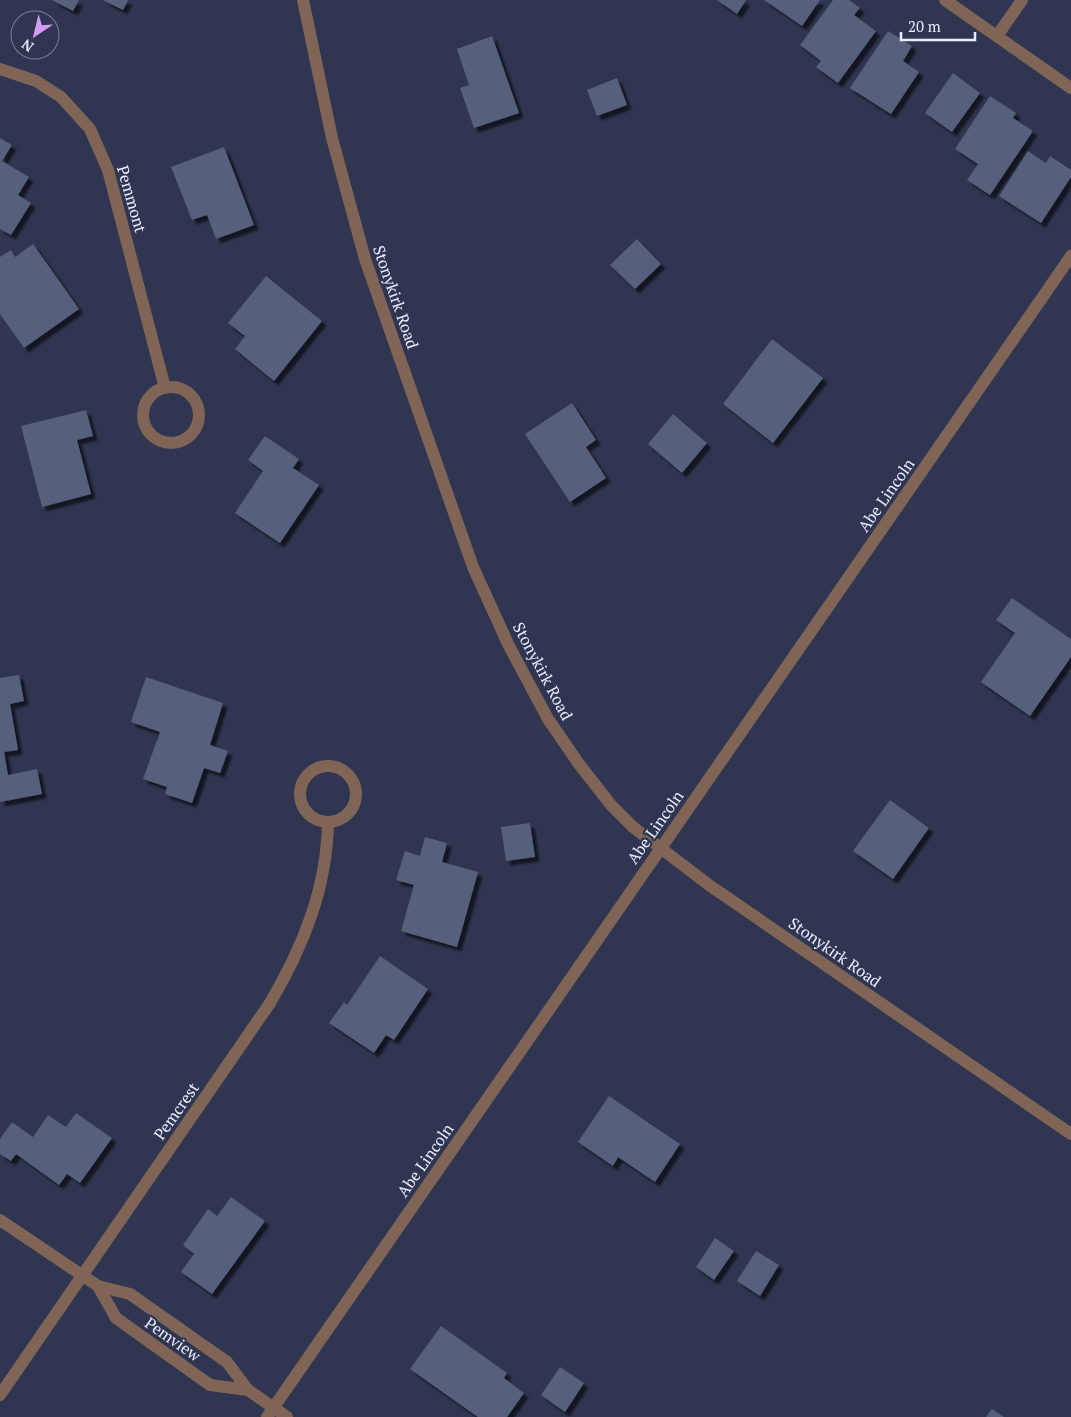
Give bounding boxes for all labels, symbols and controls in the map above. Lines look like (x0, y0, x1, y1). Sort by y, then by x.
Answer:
north arrow (10, 10, 60, 60)
scale bar (901, 10, 975, 42)
text: 20 m (908, 16, 941, 36)
text: N (17, 35, 37, 57)
street label: Pemmont (112, 163, 152, 235)
street label: Stonykirk Road (368, 242, 424, 352)
street label: Abe Lincoln (853, 453, 920, 536)
street label: Stonykirk Road (508, 618, 578, 724)
street label: Abe Lincoln (622, 785, 689, 868)
street label: Stonykirk Road (784, 912, 886, 992)
street label: Pemcrest (148, 1078, 204, 1144)
street label: Abe Lincoln (392, 1118, 459, 1201)
street label: Pemview (141, 1312, 206, 1366)

